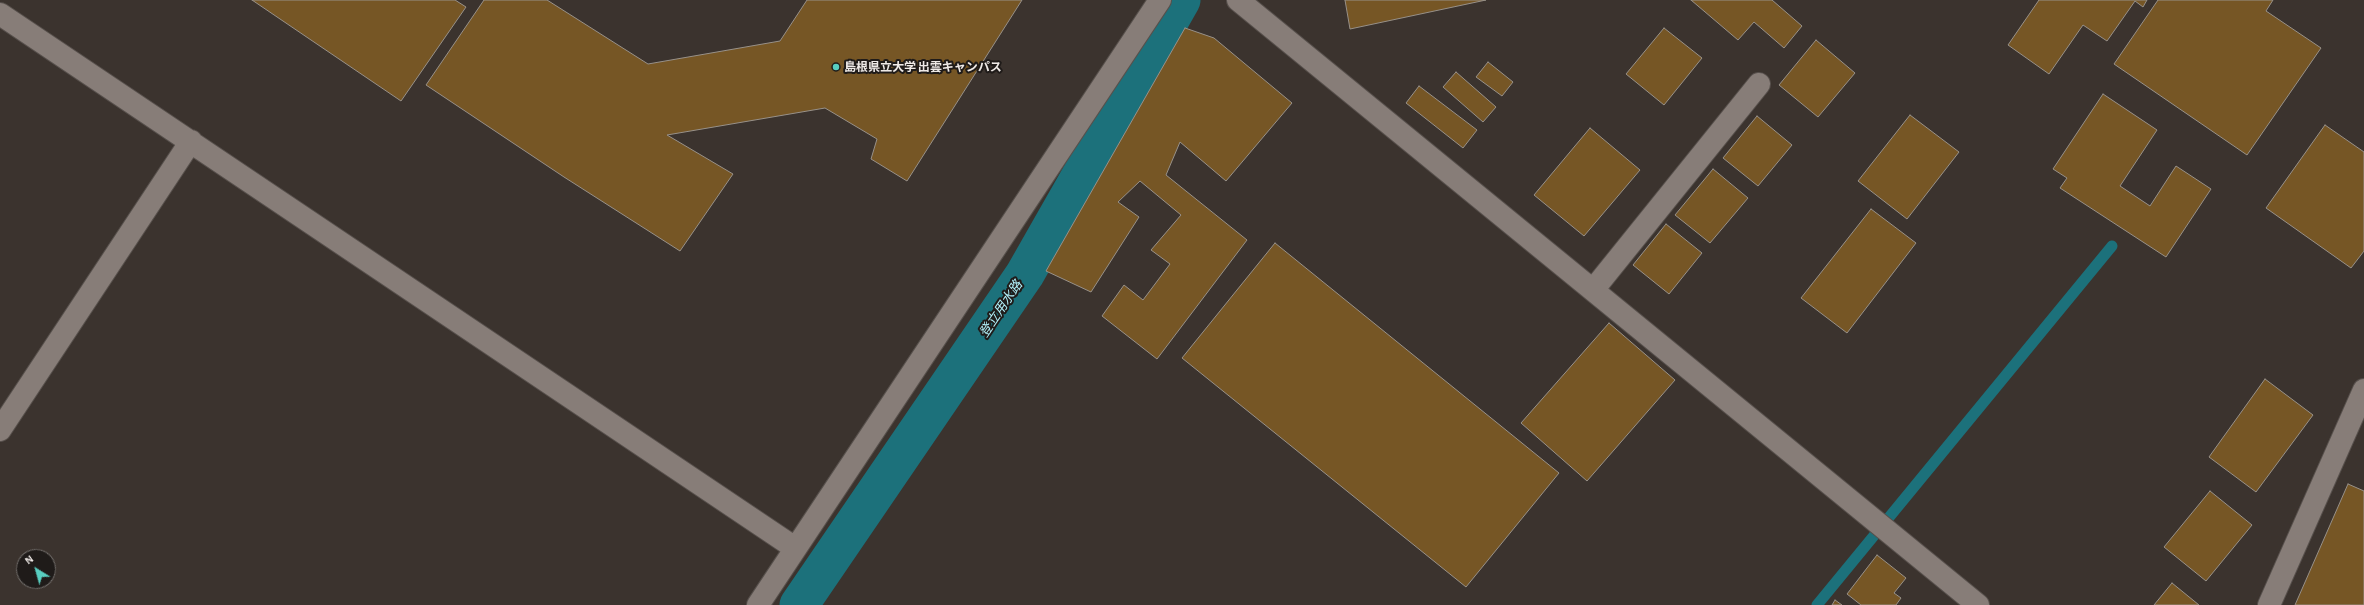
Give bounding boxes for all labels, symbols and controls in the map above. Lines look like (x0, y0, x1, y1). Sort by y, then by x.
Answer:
place label: 島根県立大学 出雲キャンパス (844, 60, 1002, 74)
marker: 島根県立大学 出雲キャンパス (831, 62, 841, 72)
water label: 登立用水路 (976, 278, 1026, 340)
north arrow (16, 549, 56, 589)
text: N (23, 553, 35, 567)

